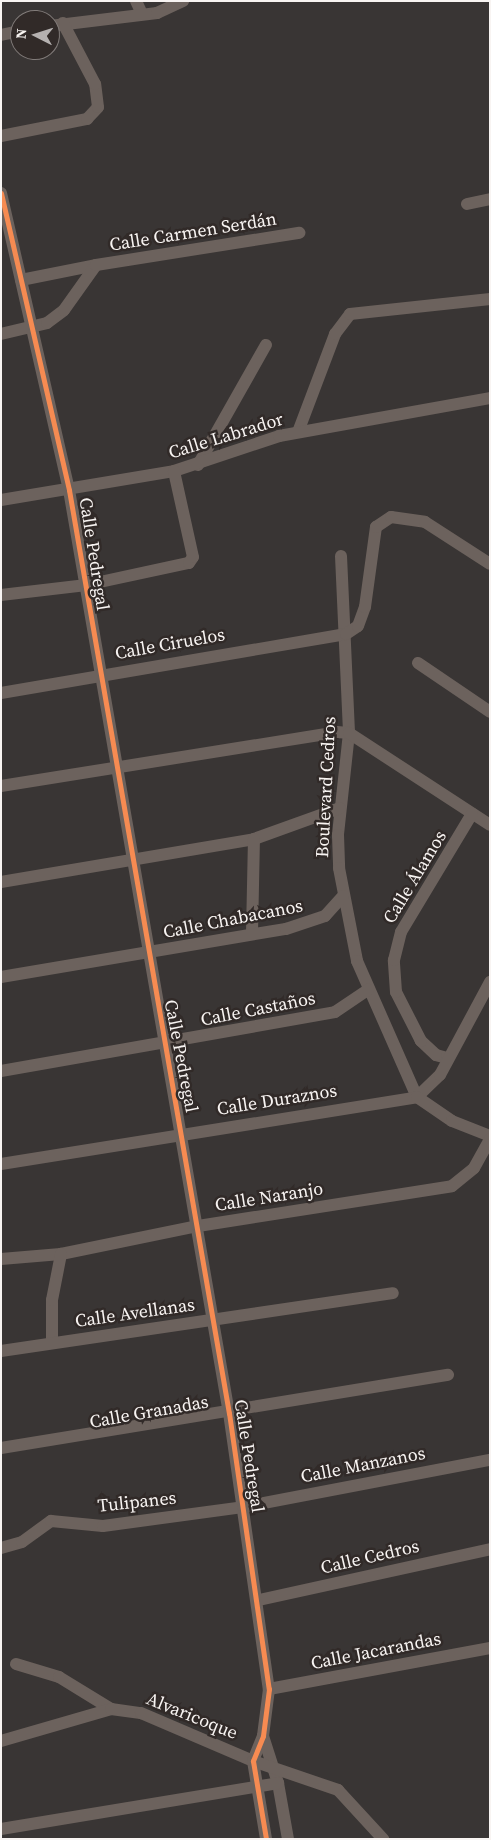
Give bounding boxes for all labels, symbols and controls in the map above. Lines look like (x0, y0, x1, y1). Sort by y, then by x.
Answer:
north arrow (10, 10, 60, 60)
text: N (11, 28, 31, 40)
street label: Calle Carmen Serdán (108, 208, 278, 256)
street label: Calle Labrador (166, 408, 286, 464)
street label: Calle Pedregal (74, 496, 114, 612)
street label: Calle Ciruelos (113, 624, 227, 664)
street label: Boulevard Cedros (312, 716, 340, 858)
street label: Calle Álamos (379, 827, 451, 927)
street label: Calle Chabacanos (161, 895, 305, 943)
street label: Calle Castaños (199, 987, 317, 1031)
street label: Calle Pedregal (159, 998, 203, 1114)
street label: Calle Duraznos (215, 1080, 339, 1120)
street label: Calle Naranjo (213, 1178, 325, 1216)
street label: Calle Avellanas (74, 1294, 196, 1332)
street label: Calle Granadas (88, 1391, 210, 1433)
street label: Calle Pedregal (229, 1398, 269, 1514)
street label: Calle Manzanos (299, 1442, 427, 1488)
street label: Tulipanes (97, 1487, 177, 1517)
street label: Calle Cedros (319, 1535, 421, 1579)
street label: Calle Jacarandas (309, 1628, 443, 1674)
street label: Alvaricoque (143, 1688, 241, 1744)

